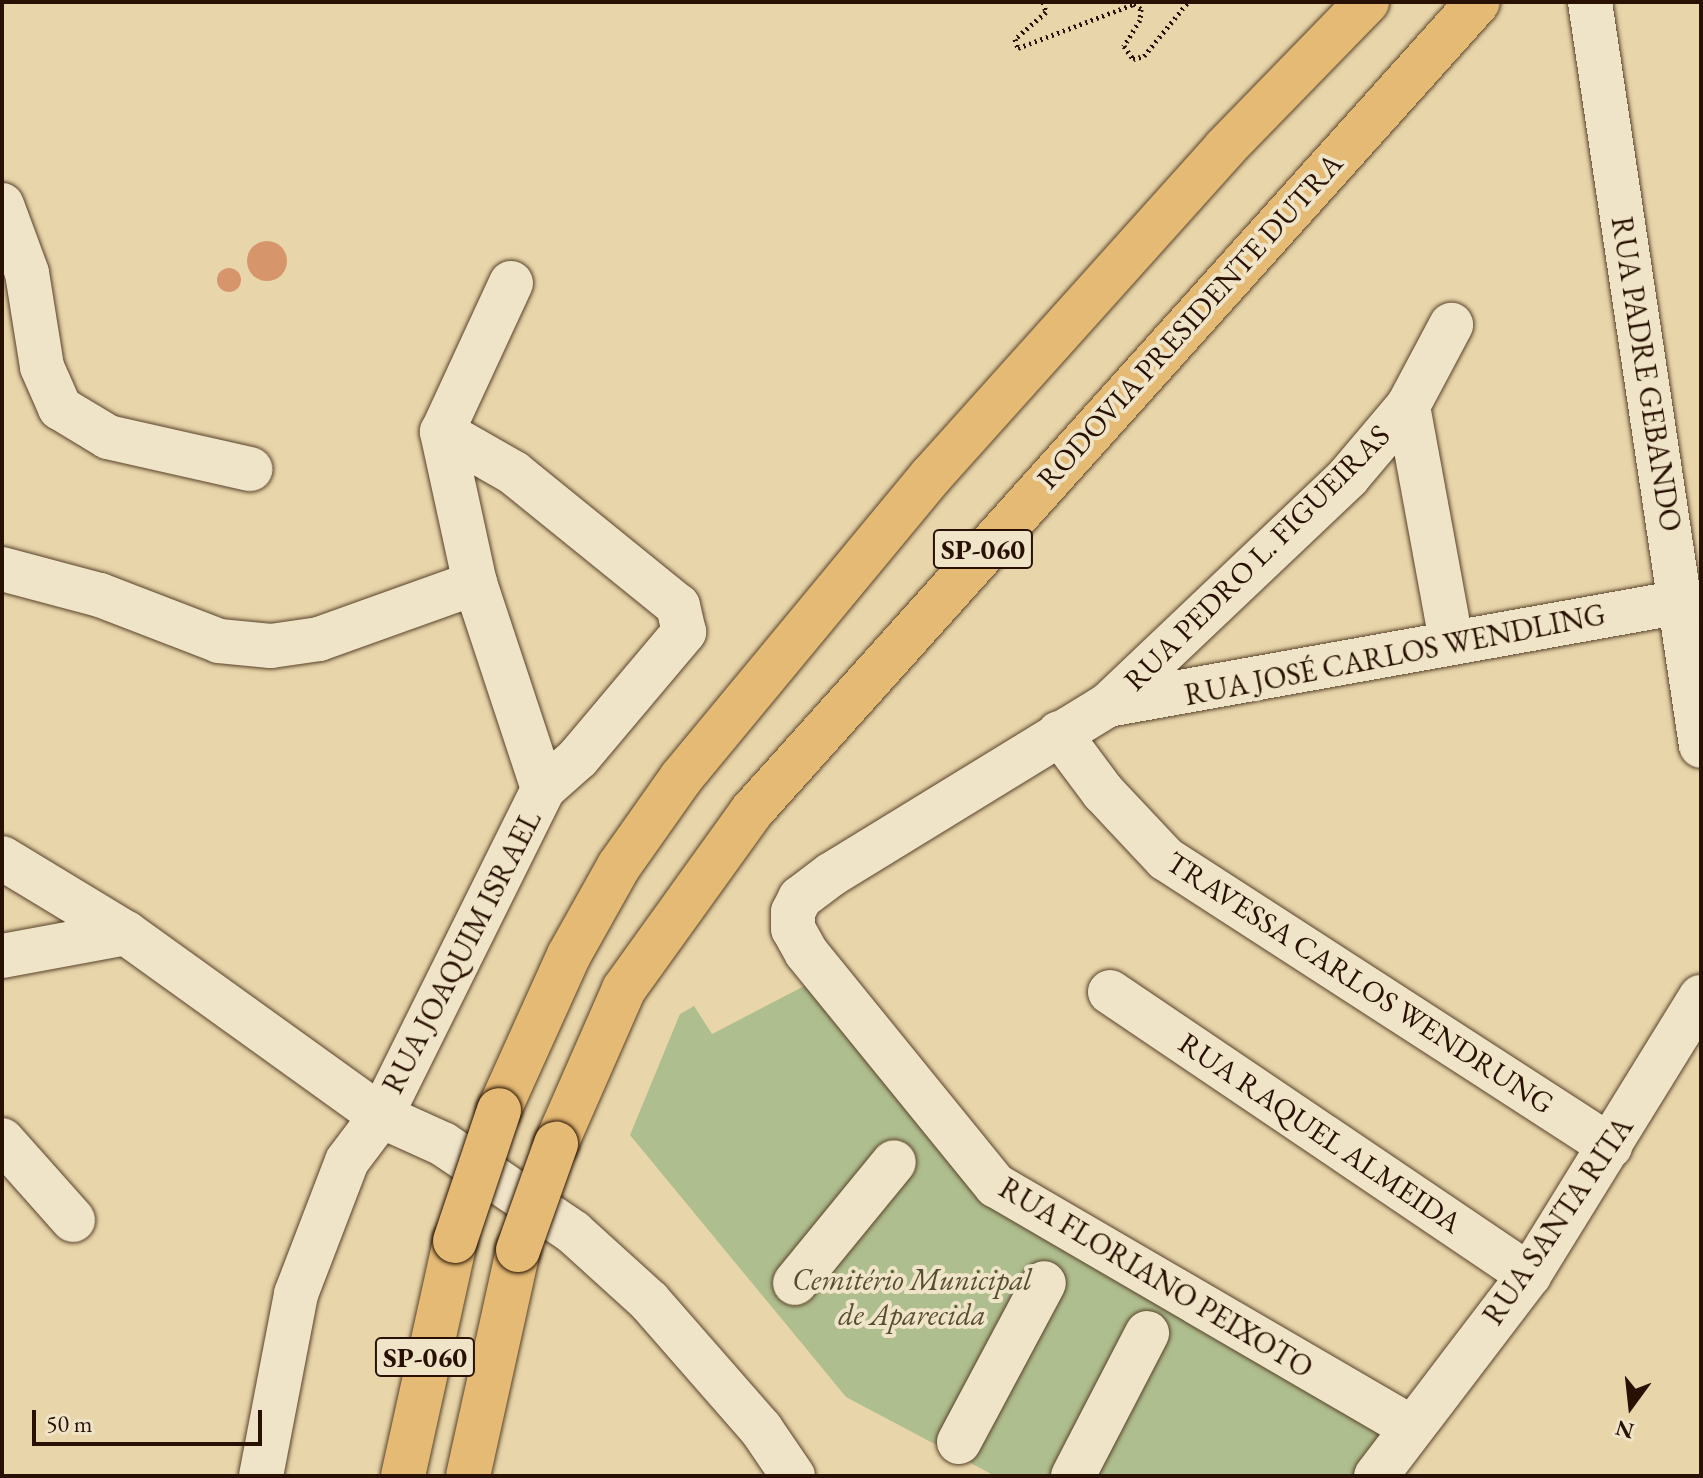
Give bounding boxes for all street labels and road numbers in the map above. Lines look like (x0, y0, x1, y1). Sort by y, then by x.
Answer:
street label: RODOVIA PRESIDENTE DUTRA (1030, 146, 1350, 496)
street label: RUA PADRE GEBANDO (1603, 214, 1689, 534)
street label: RUA PEDRO L. FIGUEIRAS (1117, 418, 1397, 698)
road number: SP-060 (931, 525, 1035, 573)
street label: RUA JOSÉ CARLOS WENDLING (1181, 596, 1609, 714)
street label: RUA JOAQUIM ISRAEL (375, 805, 549, 1099)
street label: TRAVESSA CARLOS WENDRUNG (1160, 844, 1560, 1122)
street label: RUA RAQUEL ALMEIDA (1172, 1025, 1468, 1241)
street label: RUA SANTA RITA (1475, 1110, 1641, 1332)
street label: RUA FLORIANO PEIXOTO (993, 1170, 1319, 1386)
road number: SP-060 (373, 1333, 477, 1381)

